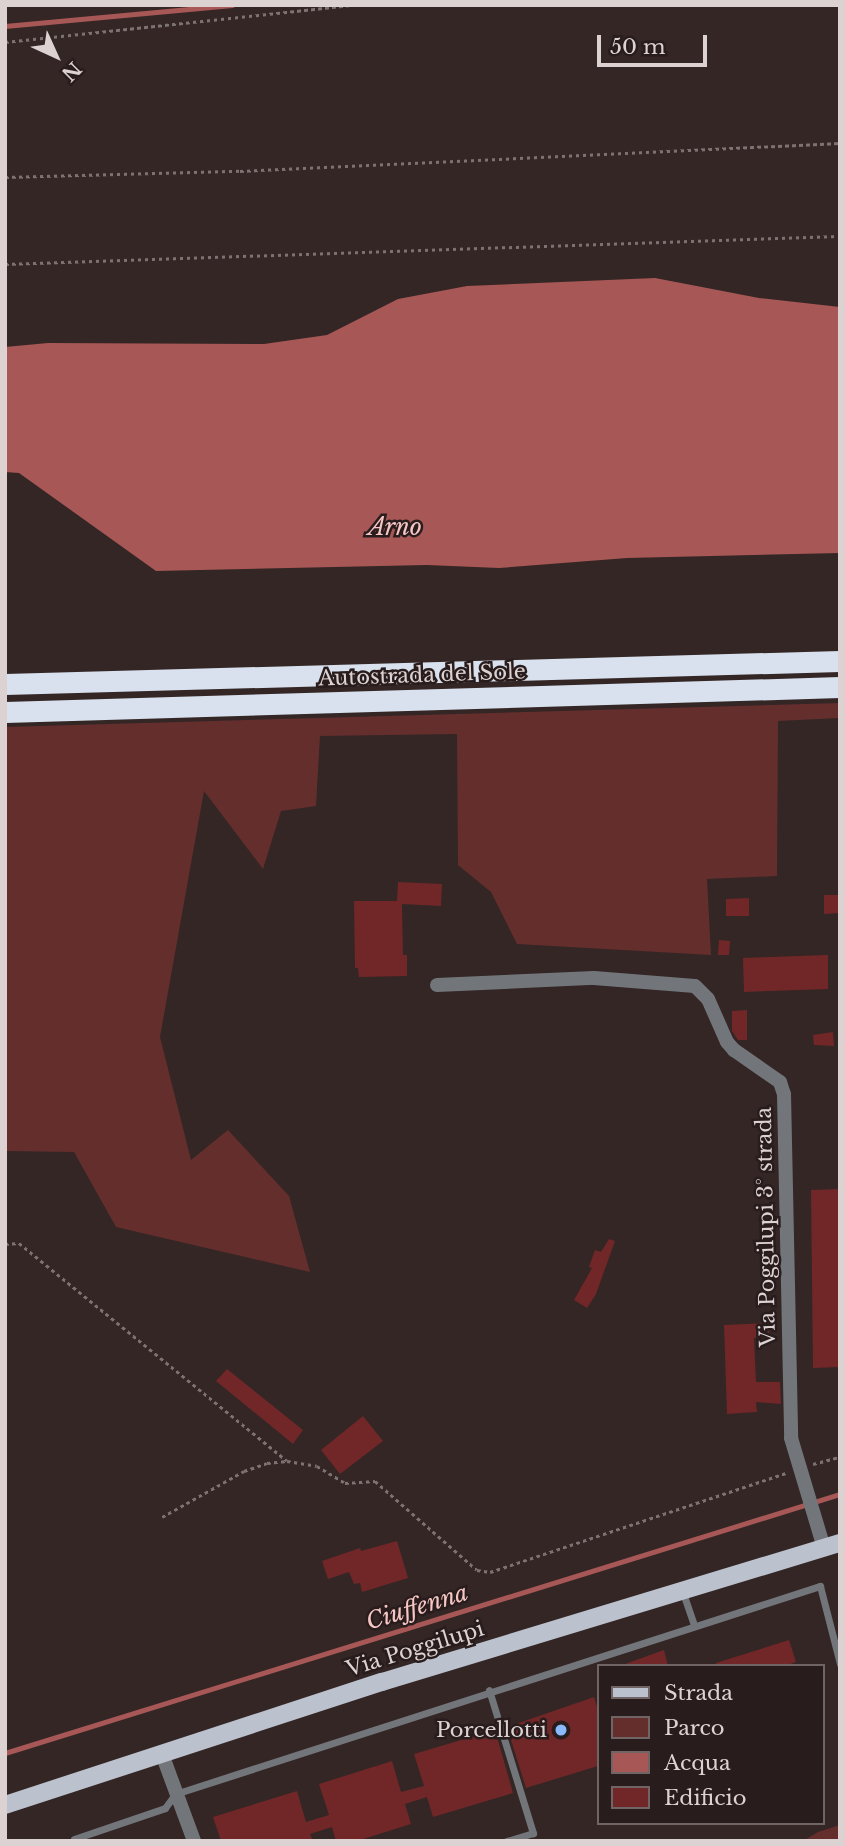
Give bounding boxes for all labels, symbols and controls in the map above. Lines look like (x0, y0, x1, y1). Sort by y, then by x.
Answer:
north arrow (21, 21, 91, 91)
scale bar (600, 21, 710, 65)
text: 50 m (610, 34, 665, 60)
text: N (57, 57, 86, 86)
water label: Arno (368, 513, 422, 541)
street label: Autostrada del Sole (318, 659, 526, 691)
street label: Via Poggilupi 3° strada (751, 1107, 781, 1347)
water label: Ciuffenna (363, 1578, 471, 1636)
street label: Via Poggilupi (343, 1616, 487, 1682)
legend (596, 1664, 824, 1825)
text: Strada (664, 1680, 733, 1706)
text: Parco (664, 1715, 725, 1741)
place label: Porcellotti (436, 1717, 547, 1743)
marker: Porcellotti (553, 1722, 569, 1738)
text: Acqua (664, 1750, 731, 1776)
text: Edificio (664, 1785, 746, 1811)

